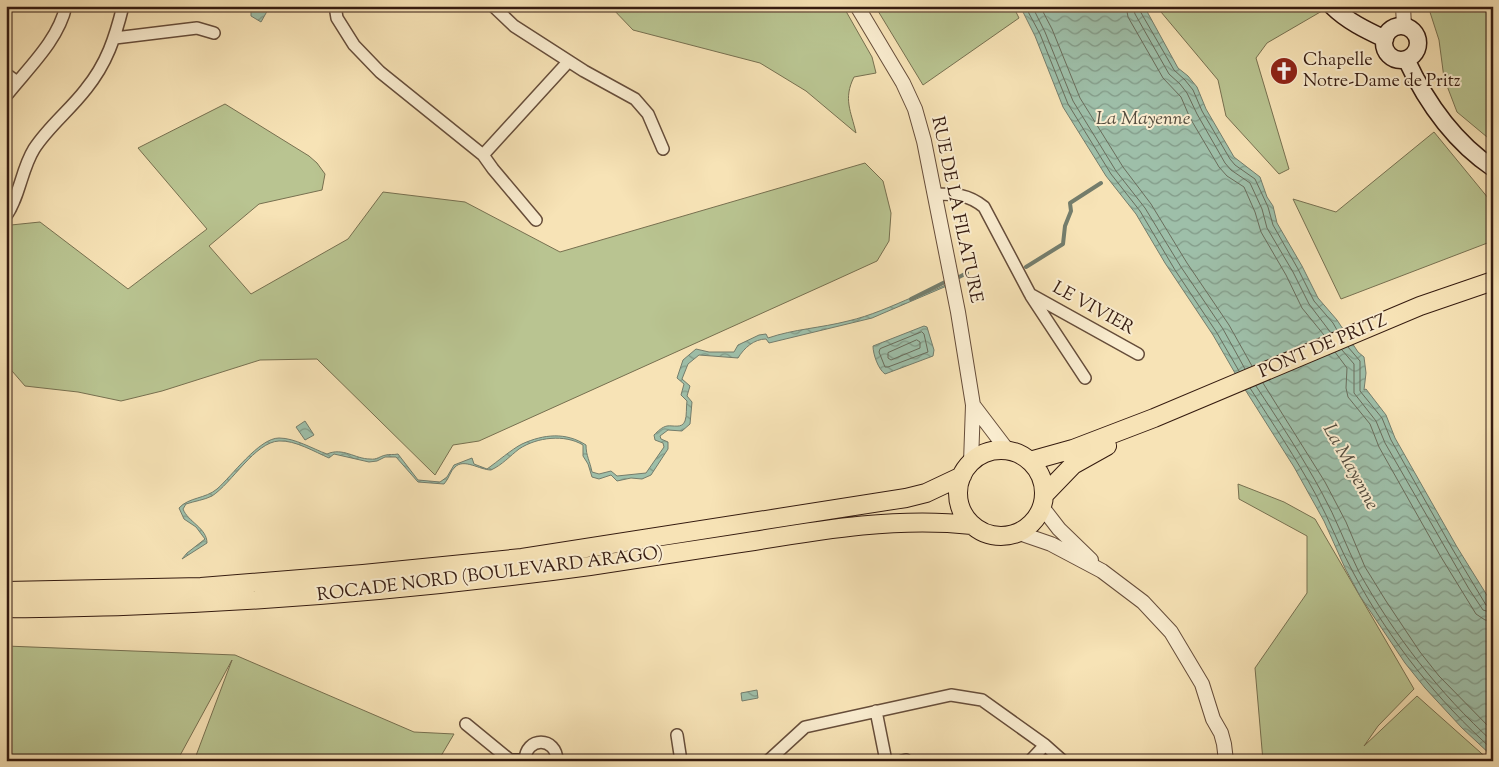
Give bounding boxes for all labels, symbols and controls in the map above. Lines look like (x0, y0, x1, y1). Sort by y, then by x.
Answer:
place label: Chapelle Notre-Dame de Pritz (1303, 48, 1461, 95)
church icon: Chapelle Notre-Dame de Pritz (1269, 56, 1299, 86)
water label: La Mayenne (1096, 106, 1191, 133)
street label: RUE DE LA FILATURE (923, 114, 989, 306)
street label: LE VIVIER (1047, 276, 1139, 342)
street label: PONT DE PRITZ (1255, 308, 1391, 386)
water label: La Mayenne (1315, 419, 1385, 515)
street label: ROCADE NORD (BOULEVARD ARAGO) (315, 541, 665, 609)

